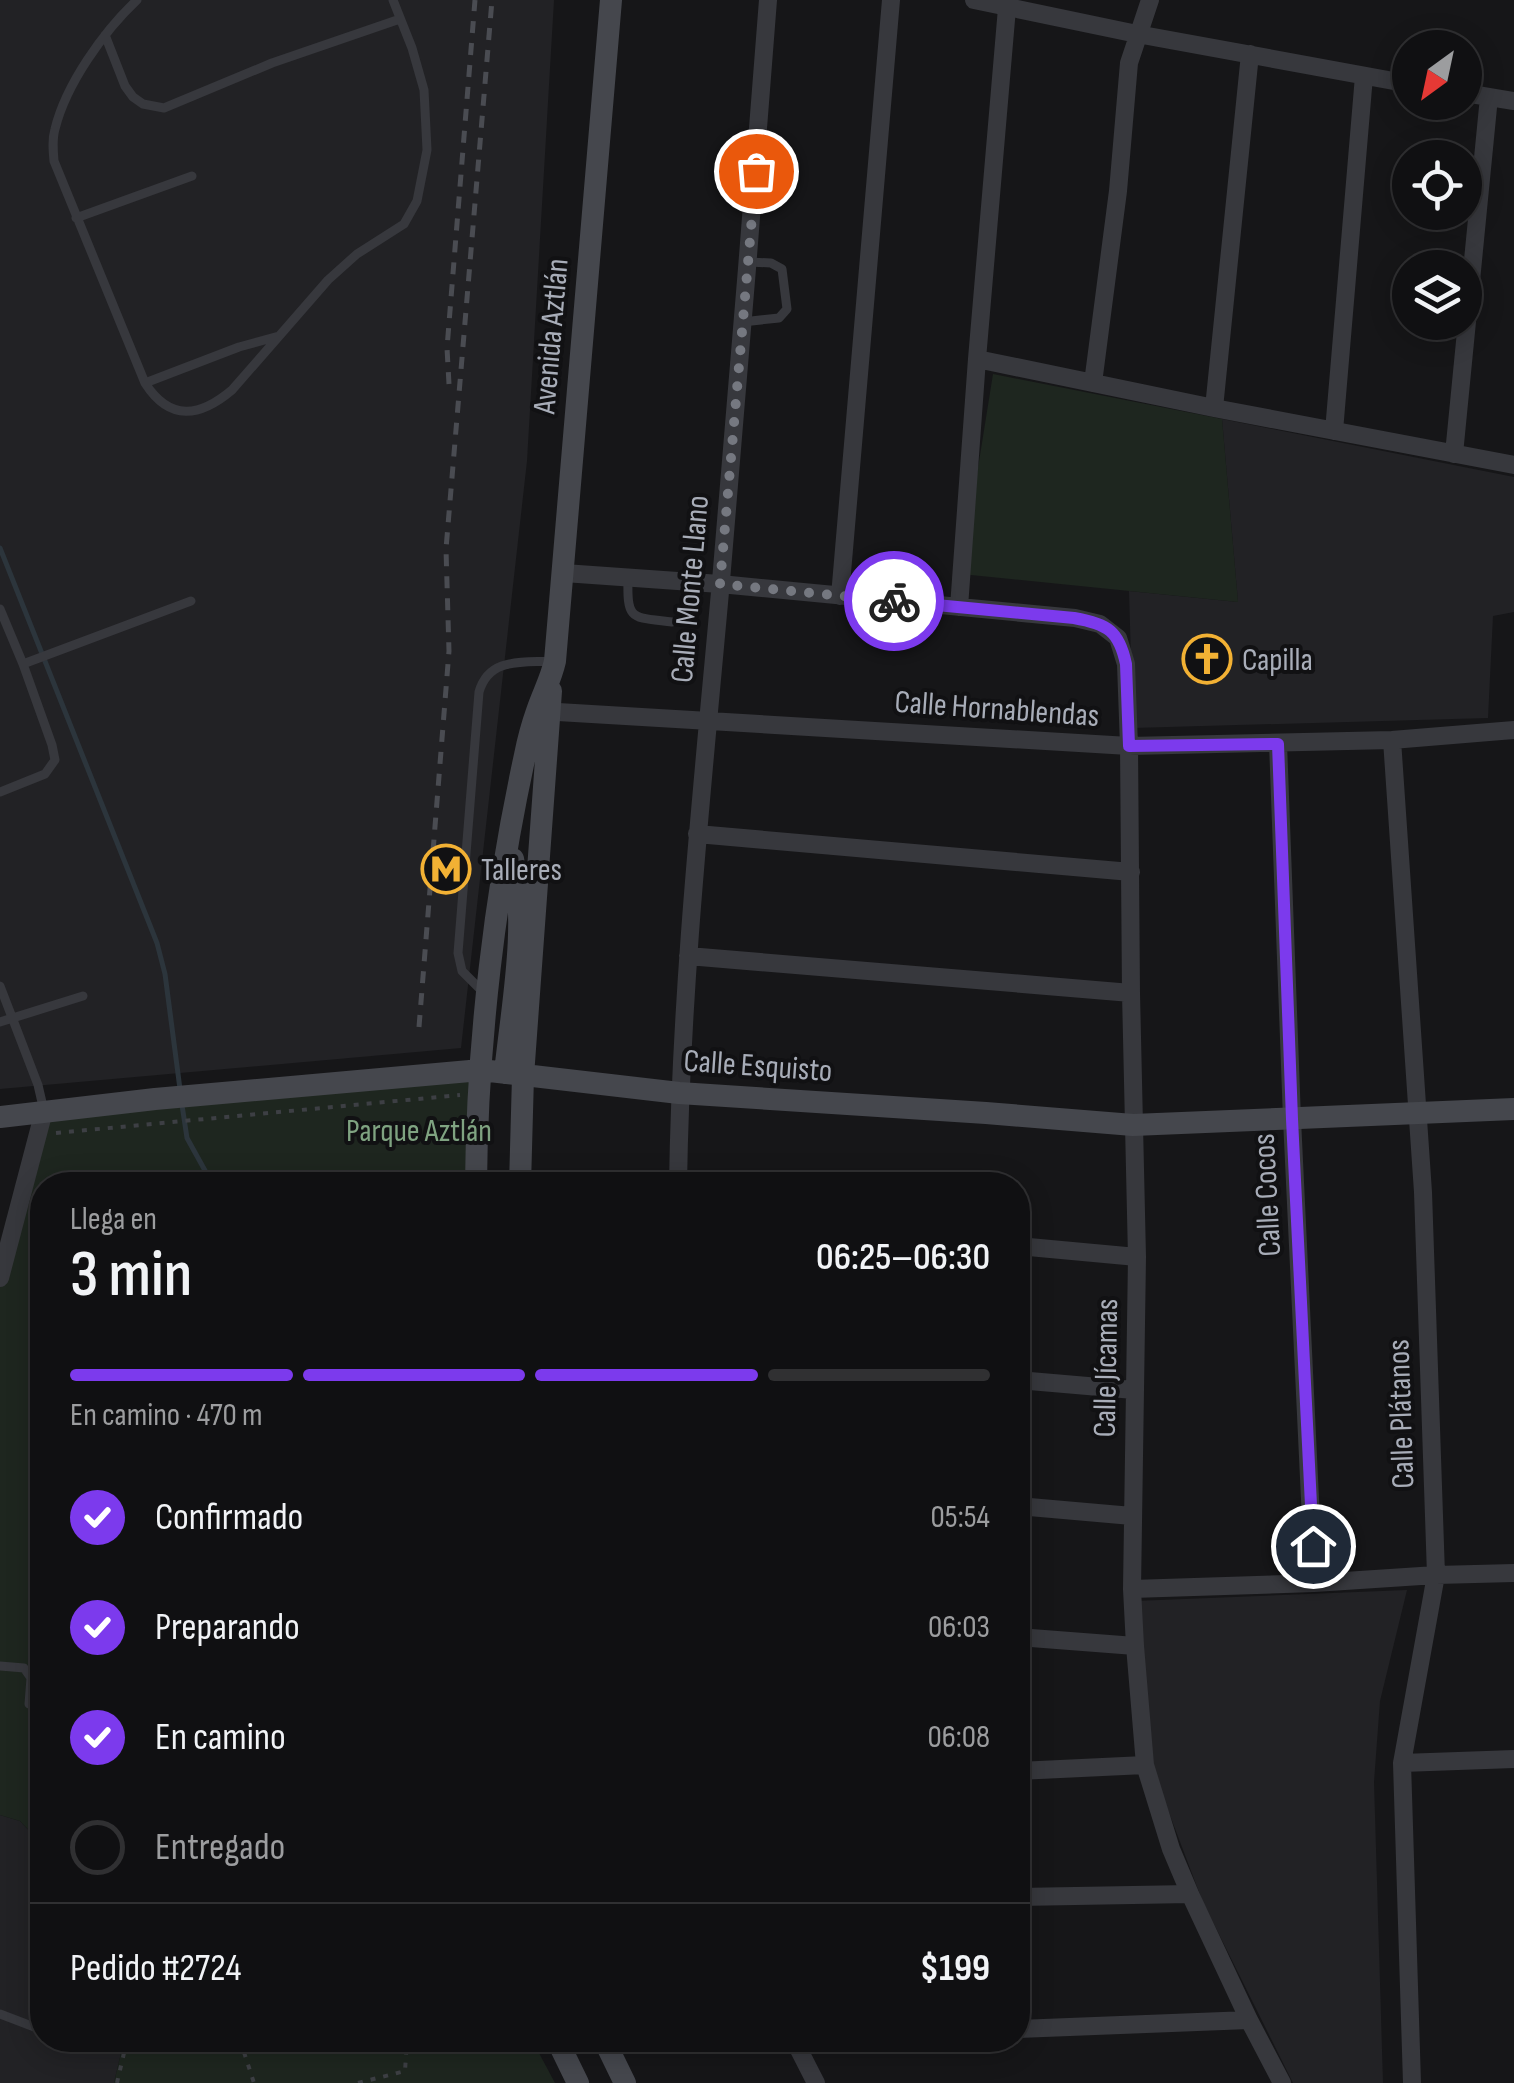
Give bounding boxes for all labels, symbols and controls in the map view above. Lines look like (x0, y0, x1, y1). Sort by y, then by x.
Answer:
north arrow (1392, 30, 1482, 120)
map controls (1392, 30, 1482, 340)
pin (714, 129, 799, 214)
button: locate (1392, 140, 1482, 230)
icon: bag (729, 144, 784, 199)
button: layers (1392, 250, 1482, 340)
street label: Avenida Aztlán (525, 257, 578, 416)
street label: Calle Monte Llano (663, 494, 718, 684)
courier (844, 551, 944, 651)
icon: bike (867, 574, 922, 629)
church icon: Capilla (1181, 633, 1233, 685)
place label: Capilla (1242, 641, 1313, 680)
street label: Calle Hornablendas (893, 683, 1100, 736)
metro station icon: Talleres (420, 843, 472, 895)
place label: Talleres (481, 851, 562, 890)
street label: Calle Esquisto (682, 1042, 833, 1091)
park label: Parque Aztlán (346, 1112, 492, 1151)
street label: Calle Cocos (1245, 1132, 1290, 1257)
text: Llega en (70, 1200, 157, 1239)
text: 06:25–06:30 (816, 1235, 990, 1280)
text: 3 min (70, 1237, 192, 1315)
street label: Calle Jícamas (1086, 1298, 1127, 1438)
street label: Calle Plátanos (1379, 1339, 1424, 1489)
text: En camino · 470 m (70, 1396, 262, 1435)
icon: check (70, 1490, 125, 1545)
text: Confirmado (155, 1495, 303, 1540)
text: 05:54 (931, 1498, 990, 1537)
pin (1271, 1504, 1356, 1589)
icon: home (1286, 1519, 1341, 1574)
icon: check (70, 1600, 125, 1655)
text: Preparando (155, 1605, 300, 1650)
text: 06:03 (928, 1608, 990, 1647)
icon: check (70, 1710, 125, 1765)
text: En camino (155, 1715, 286, 1760)
text: 06:08 (927, 1718, 990, 1757)
text: Entregado (155, 1825, 285, 1870)
text: Pedido #2724 (70, 1946, 241, 1991)
text: $199 (920, 1946, 990, 1991)

